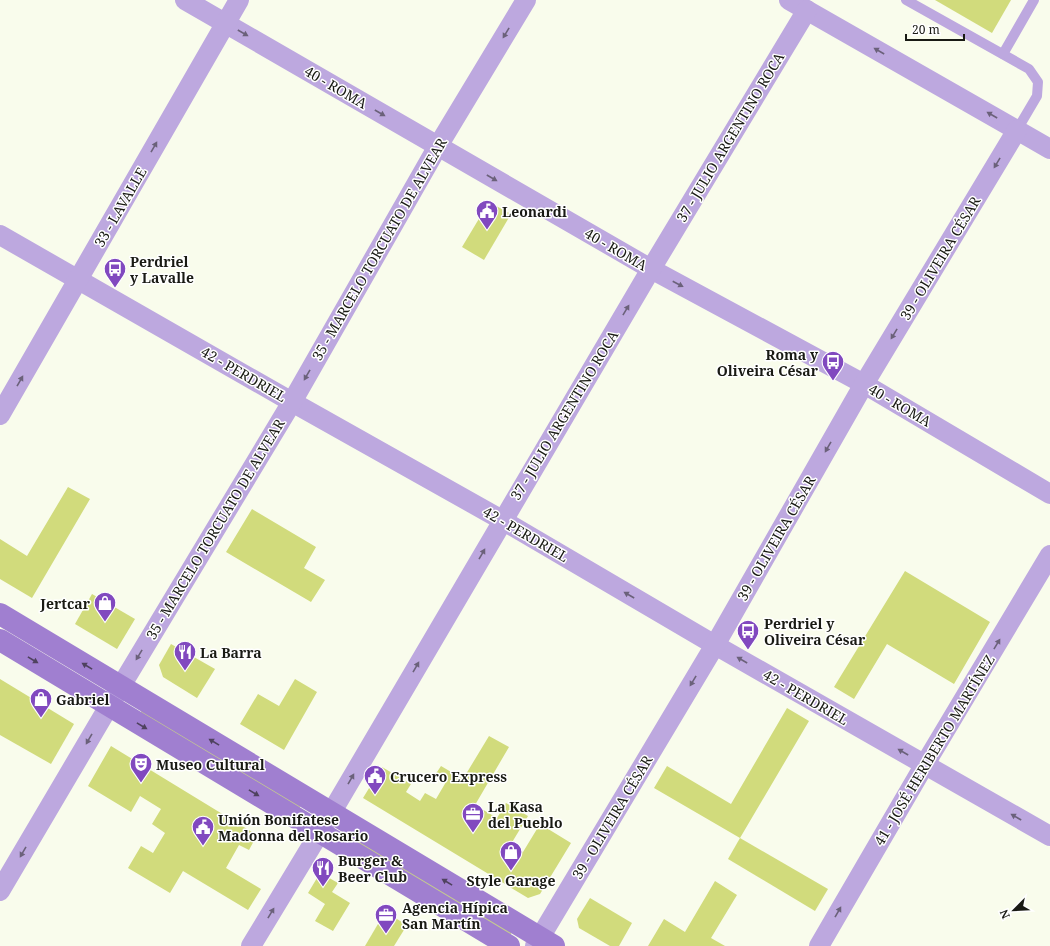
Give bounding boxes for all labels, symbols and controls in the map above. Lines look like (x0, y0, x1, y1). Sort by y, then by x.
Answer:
scale bar (906, 16, 964, 42)
text: 20 m (912, 21, 940, 38)
one-way arrow (503, 27, 510, 39)
one-way arrow (237, 30, 249, 37)
one-way arrow (873, 48, 885, 55)
street label: 37 - JULIO ARGENTINO ROCA (672, 49, 788, 225)
street label: 40 - ROMA (301, 61, 371, 113)
one-way arrow (374, 109, 386, 116)
one-way arrow (986, 112, 998, 119)
street label: 35 - MARCELO TORCUATO DE ALVEAR (307, 133, 451, 364)
one-way arrow (151, 141, 158, 153)
one-way arrow (994, 157, 1001, 169)
street label: 33 - LAVALLE (89, 163, 151, 250)
one-way arrow (486, 174, 498, 181)
street label: 39 - OLIVEIRA CÉSAR (895, 192, 985, 323)
public building icon: Leonardi (474, 198, 500, 231)
place label: Leonardi (502, 202, 567, 221)
street label: 40 - ROMA (581, 223, 651, 275)
place label: Perdriel y Lavalle (130, 252, 194, 287)
bus stop icon: Perdriel y Lavalle (102, 256, 128, 289)
one-way arrow (672, 280, 684, 287)
one-way arrow (623, 304, 630, 316)
street label: 37 - JULIO ARGENTINO ROCA (506, 327, 622, 503)
one-way arrow (890, 329, 898, 339)
street label: 42 - PERDRIEL (198, 342, 290, 406)
place label: Roma y Oliveira César (717, 345, 819, 380)
bus stop icon: Roma y Oliveira César (820, 349, 846, 382)
one-way arrow (303, 369, 310, 381)
one-way arrow (16, 375, 23, 387)
street label: 40 - ROMA (865, 379, 935, 431)
street label: 35 - MARCELO TORCUATO DE ALVEAR (141, 414, 289, 643)
one-way arrow (825, 441, 832, 453)
street label: 39 - OLIVEIRA CÉSAR (732, 471, 820, 604)
street label: 42 - PERDRIEL (480, 502, 572, 566)
one-way arrow (478, 548, 485, 560)
shop icon: Jertcar (92, 590, 118, 623)
one-way arrow (623, 591, 635, 598)
place label: Jertcar (39, 594, 91, 613)
place label: Perdriel y Oliveira César (764, 614, 866, 649)
bus stop icon: Perdriel y Oliveira César (735, 618, 761, 651)
one-way arrow (993, 638, 1000, 650)
restaurant icon: La Barra (172, 639, 198, 672)
place label: La Barra (200, 643, 262, 662)
one-way arrow (136, 649, 143, 661)
street label: 41 - JOSÉ HERIBERTO MARTÍNEZ (869, 651, 999, 849)
one-way arrow (27, 657, 39, 664)
one-way arrow (736, 657, 748, 664)
one-way arrow (413, 661, 420, 673)
one-way arrow (82, 662, 92, 670)
street label: 42 - PERDRIEL (760, 665, 852, 729)
one-way arrow (690, 675, 697, 687)
shop icon: Gabriel (28, 686, 54, 719)
place label: Gabriel (56, 690, 110, 709)
one-way arrow (137, 722, 147, 730)
one-way arrow (86, 734, 93, 745)
one-way arrow (208, 738, 220, 745)
one-way arrow (898, 748, 909, 755)
theatre icon: Museo Cultural (128, 751, 154, 784)
street label: 39 - OLIVEIRA CÉSAR (567, 751, 657, 882)
place label: Museo Cultural (156, 755, 265, 774)
public building icon: Crucero Express (362, 763, 388, 796)
place label: Crucero Express (390, 767, 507, 786)
one-way arrow (347, 773, 354, 785)
one-way arrow (249, 789, 259, 797)
place label: La Kasa del Pueblo (488, 797, 563, 832)
office icon: La Kasa del Pueblo (460, 801, 486, 834)
place label: Unión Bonifatese Madonna del Rosario (218, 810, 368, 845)
one-way arrow (1010, 813, 1022, 820)
public building icon: Unión Bonifatese Madonna del Rosario (190, 814, 216, 847)
shop icon: Style Garage (498, 839, 524, 872)
one-way arrow (20, 846, 27, 857)
place label: Burger & Beer Club (338, 851, 407, 886)
restaurant icon: Burger & Beer Club (310, 855, 336, 888)
place label: Style Garage (467, 871, 555, 890)
one-way arrow (441, 878, 453, 885)
north arrow (994, 890, 1034, 930)
place label: Agencia Hípica San Martín (402, 898, 508, 933)
office icon: Agencia Hípica San Martín (373, 902, 399, 935)
one-way arrow (835, 906, 842, 918)
one-way arrow (268, 907, 275, 919)
text: N (996, 907, 1013, 921)

